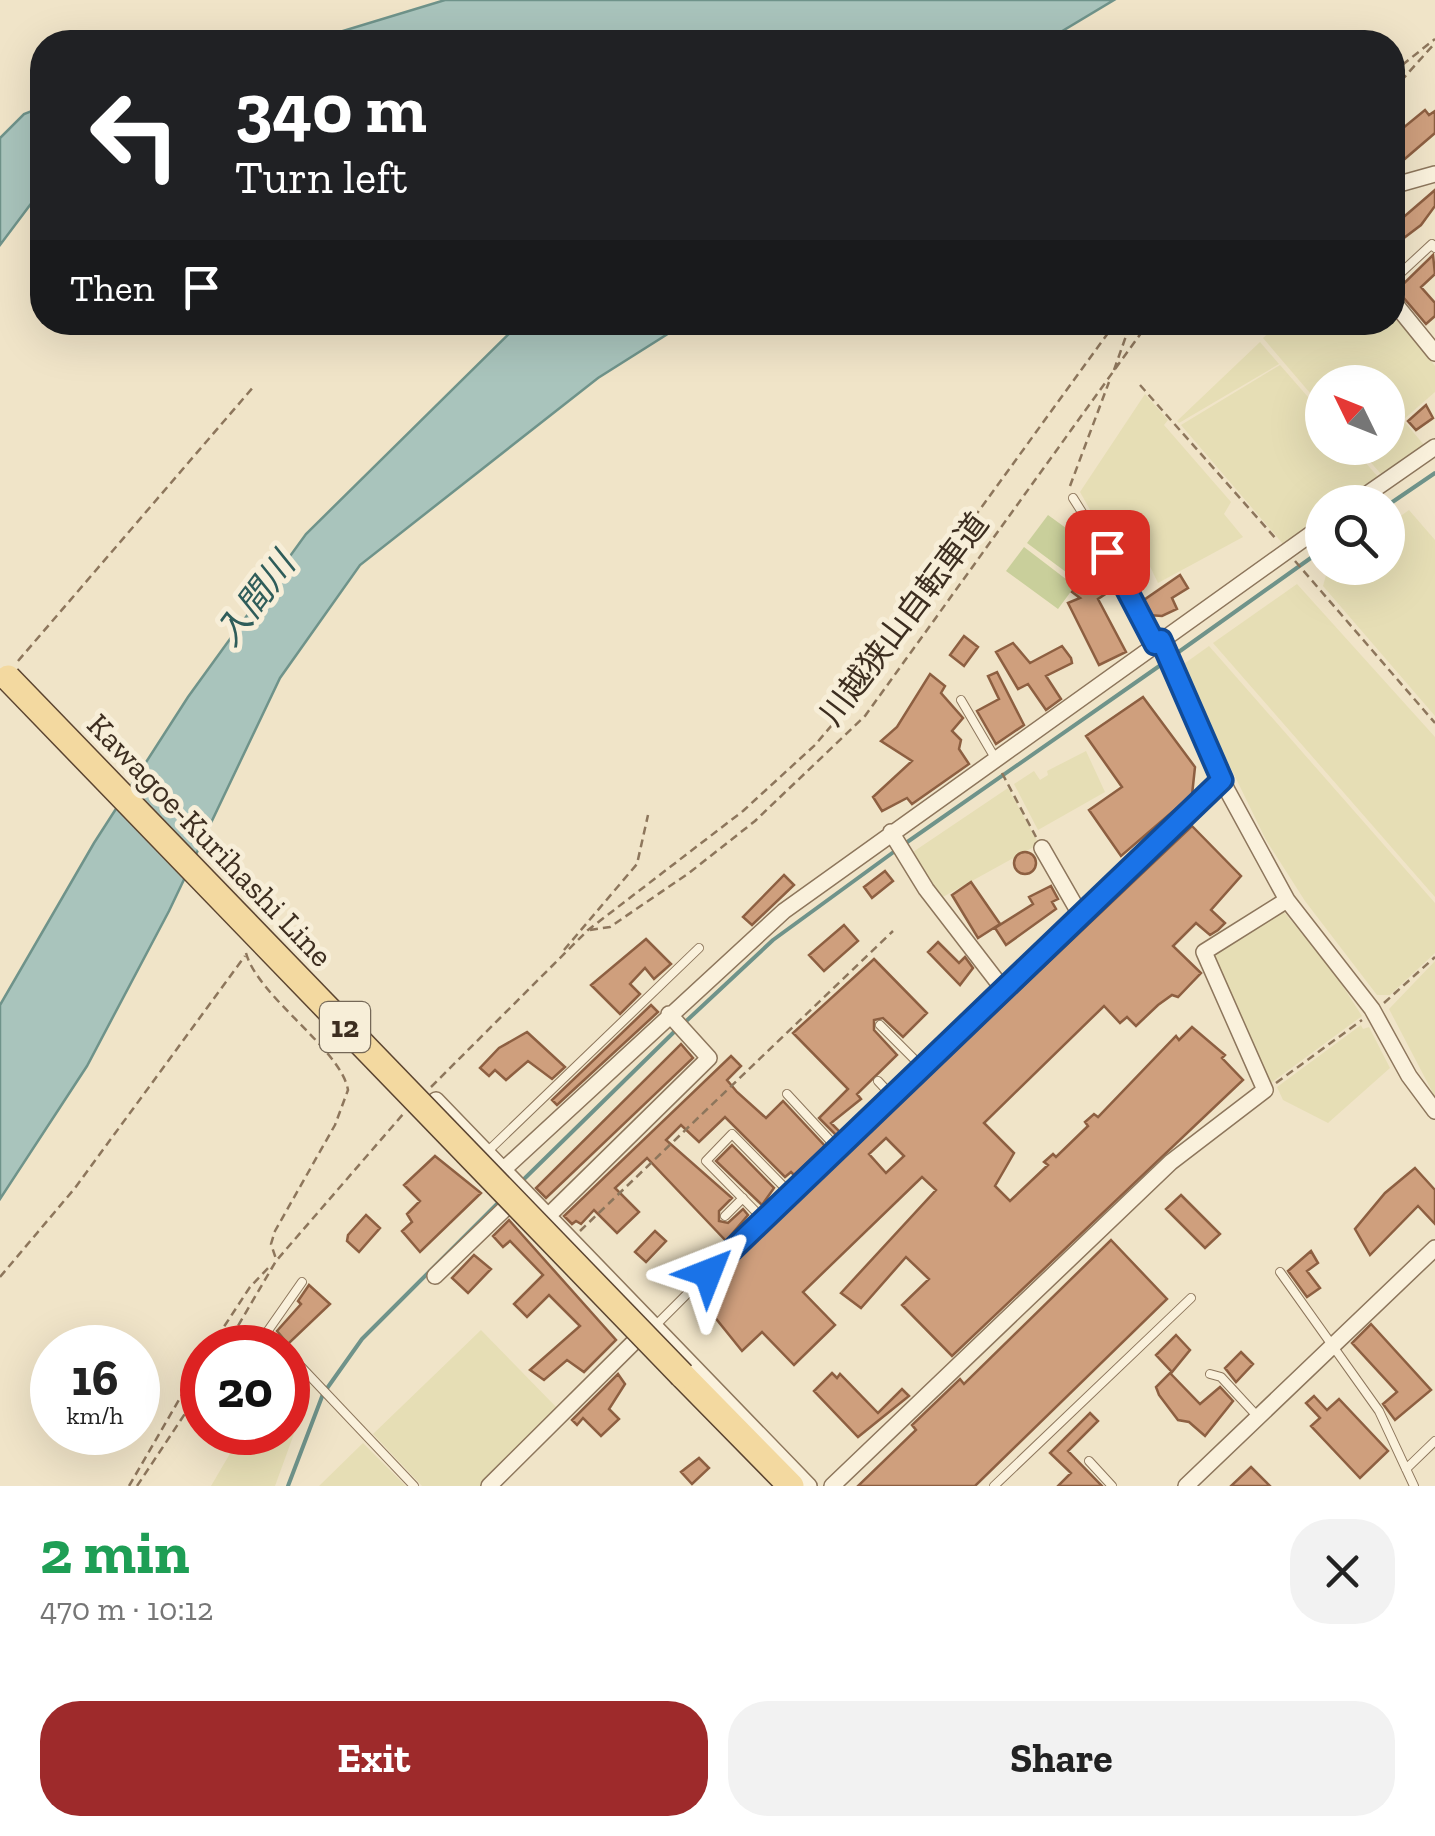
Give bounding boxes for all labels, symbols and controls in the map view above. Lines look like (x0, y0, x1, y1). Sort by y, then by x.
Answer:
text: 340 m (235, 66, 427, 150)
icon: left (70, 70, 200, 200)
text: Turn left (235, 151, 407, 205)
icon: arrive (174, 260, 229, 315)
text: Then (70, 265, 154, 311)
north arrow (1305, 365, 1405, 465)
map controls (1305, 365, 1405, 585)
button: search (1305, 485, 1405, 585)
street label: 川越狭山自転車道 (812, 505, 996, 733)
pin (1065, 510, 1150, 595)
icon: arrive (1080, 525, 1135, 580)
water label: 入間川 (207, 541, 306, 654)
street label: Kawagoe-Kurihashi Line (79, 706, 341, 974)
road number: 12 (320, 1002, 370, 1052)
position arrow (656, 1221, 760, 1325)
speed limit sign: 20 (180, 1325, 310, 1455)
text: 16 (72, 1348, 119, 1408)
text: km/h (66, 1400, 124, 1430)
text: 2 min (40, 1516, 190, 1588)
button: close (1290, 1519, 1395, 1624)
text: 470 m · 10:12 (40, 1590, 213, 1628)
button: Exit (40, 1701, 708, 1816)
button: Share (728, 1701, 1395, 1816)

